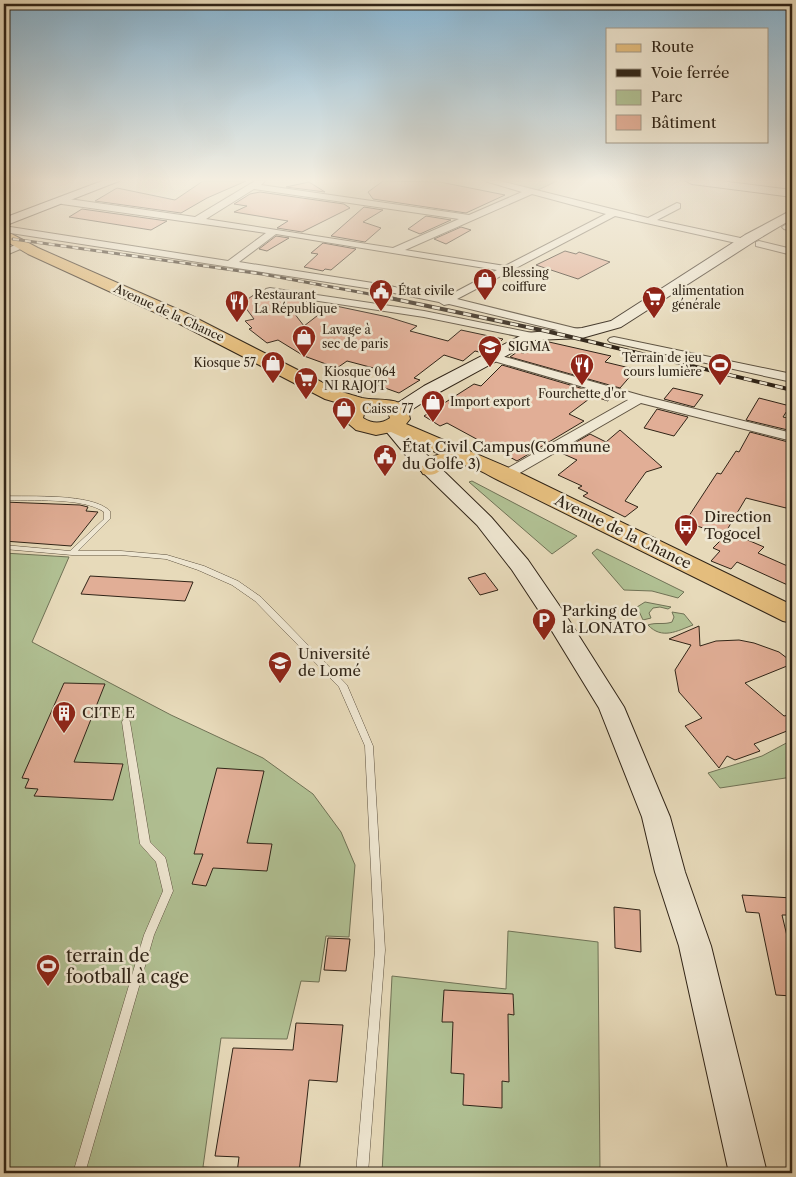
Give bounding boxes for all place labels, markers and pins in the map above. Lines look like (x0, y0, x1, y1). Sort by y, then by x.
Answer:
place label: Blessing coiffure (502, 265, 549, 294)
shop icon: Blessing coiffure (472, 267, 498, 301)
public building icon: État civile (368, 278, 394, 312)
place label: État civile (398, 282, 455, 298)
place label: alimentation générale (672, 283, 745, 312)
supermarket icon: alimentation générale (641, 285, 667, 319)
place label: Restaurant La République (254, 287, 338, 316)
restaurant icon: Restaurant La République (224, 289, 250, 323)
place label: Lavage à sec de paris (322, 322, 388, 351)
shop icon: Lavage à sec de paris (291, 324, 317, 358)
school or university icon: SIGMA (477, 334, 503, 368)
place label: SIGMA (508, 339, 551, 354)
shop icon: Kiosque 57 (260, 350, 286, 384)
place label: Terrain de jeu cours lumière (622, 350, 703, 379)
restaurant icon: Fourchette d'or (569, 352, 595, 386)
sports icon: Terrain de jeu cours lumière (707, 352, 733, 386)
place label: Kiosque 57 (193, 355, 256, 370)
place label: Kiosque 064 NI RAJOJT (324, 364, 396, 393)
supermarket icon: Kiosque 064 NI RAJOJT (293, 366, 319, 400)
place label: Fourchette d'or (538, 386, 626, 401)
shop icon: Import export (420, 389, 446, 423)
place label: Import export (450, 394, 531, 409)
shop icon: Caisse 77 (331, 396, 357, 430)
place label: Caisse 77 (362, 401, 414, 416)
place label: État Civil Campus(Commune du Golfe 3) (402, 437, 610, 473)
public building icon: État Civil Campus(Commune du Golfe 3) (372, 443, 398, 477)
place label: Direction Togocel (704, 507, 772, 543)
bus stop icon: Direction Togocel (673, 513, 699, 547)
place label: Parking de la LONATO (562, 601, 646, 637)
parking icon: Parking de la LONATO (531, 607, 557, 641)
place label: Université de Lomé (298, 644, 370, 680)
school or university icon: Université de Lomé (267, 650, 293, 684)
building icon: CITE E (51, 700, 77, 734)
place label: CITE E (82, 703, 135, 722)
place label: terrain de football à cage (66, 945, 189, 988)
sports icon: terrain de football à cage (35, 953, 61, 987)

